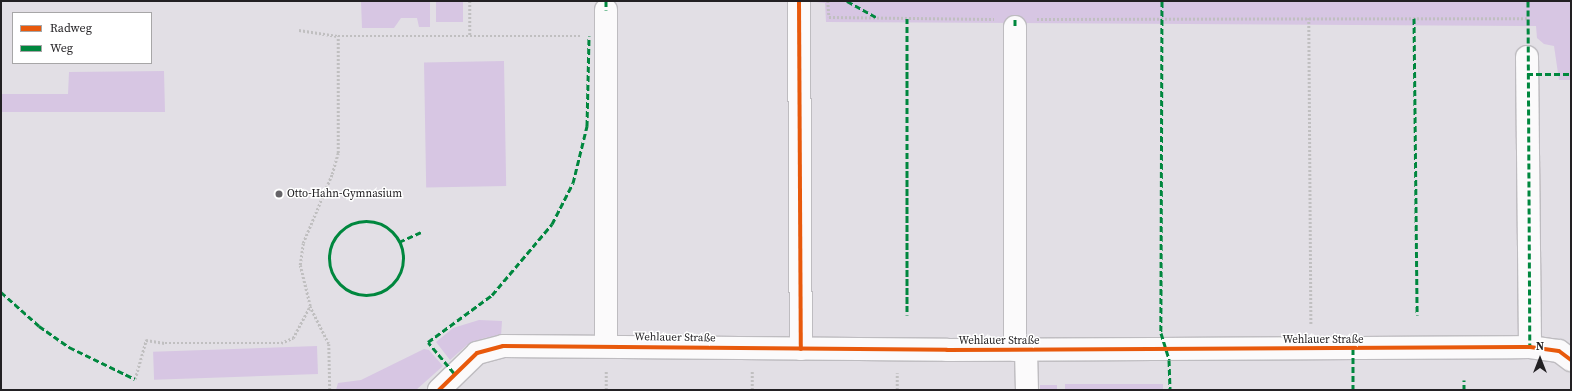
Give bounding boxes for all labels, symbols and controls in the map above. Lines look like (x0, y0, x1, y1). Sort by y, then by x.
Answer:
legend (12, 12, 152, 64)
text: Radweg (50, 20, 92, 36)
text: Weg (50, 40, 73, 56)
place label: Otto-Hahn-Gymnasium (287, 187, 402, 201)
marker: Otto-Hahn-Gymnasium (274, 189, 284, 199)
street label: Wehlauer Straße (634, 331, 716, 345)
street label: Wehlauer Straße (1282, 333, 1364, 347)
street label: Wehlauer Straße (958, 334, 1040, 348)
north arrow (1520, 339, 1560, 379)
text: N (1536, 339, 1544, 354)

